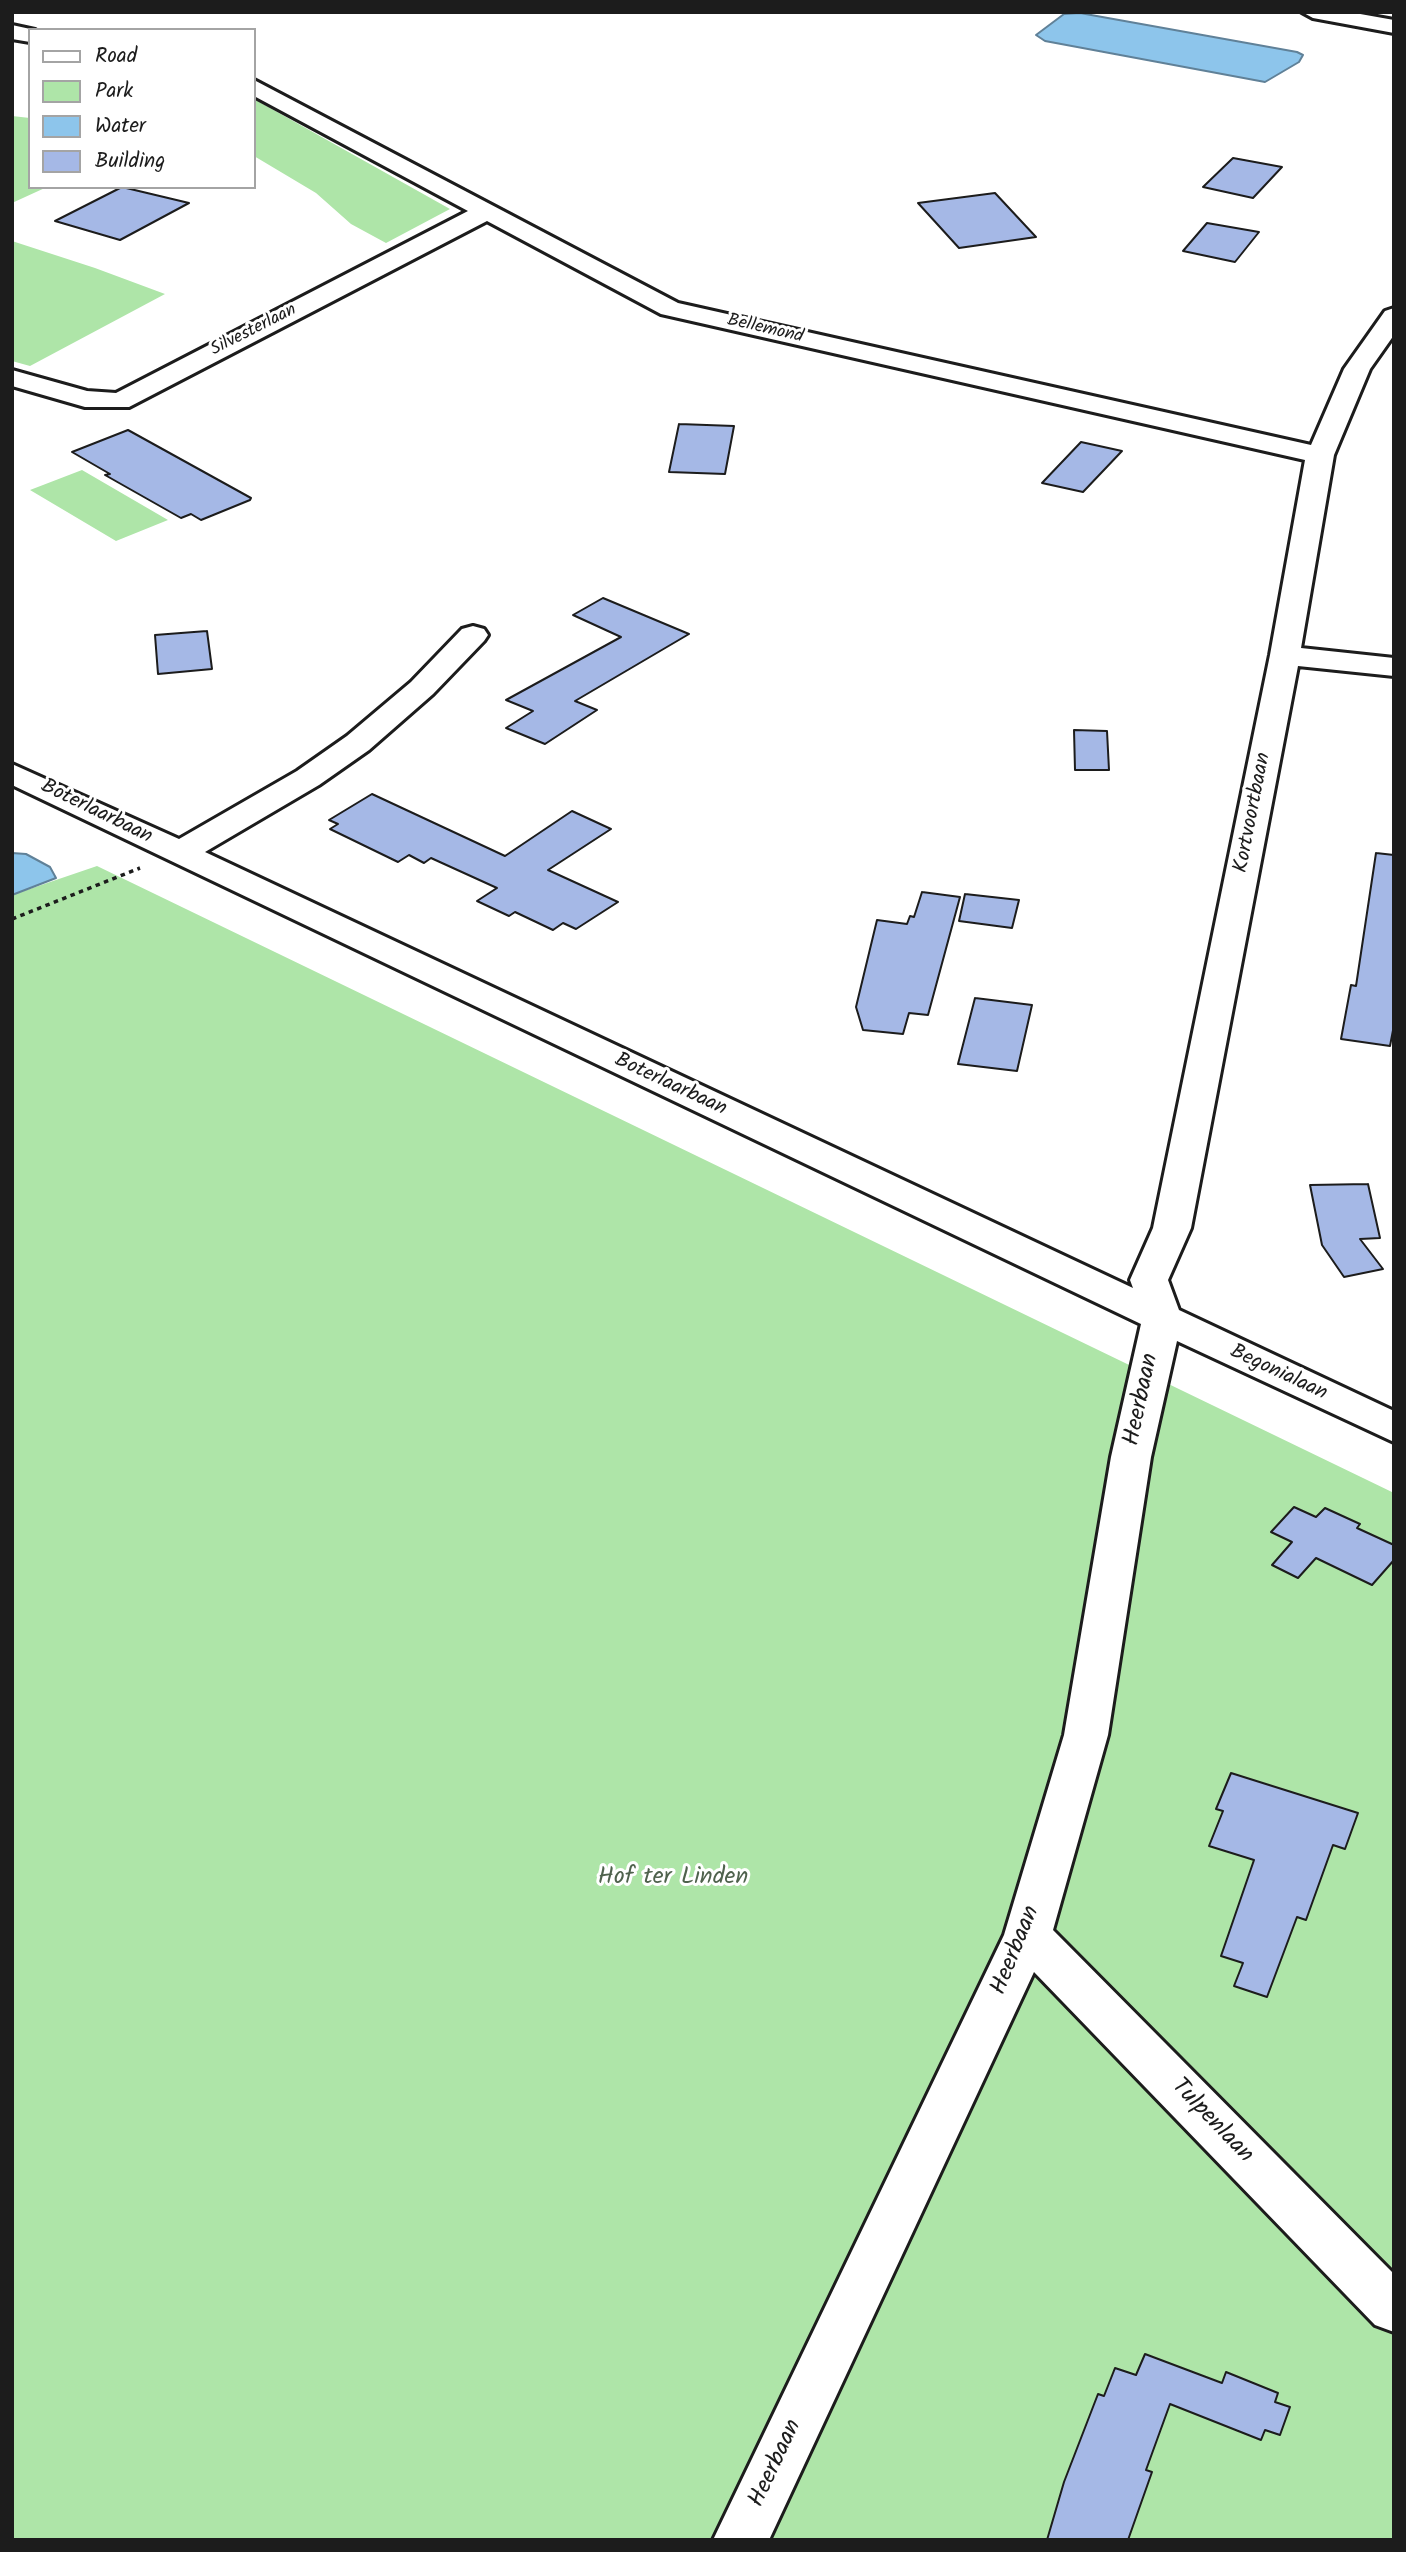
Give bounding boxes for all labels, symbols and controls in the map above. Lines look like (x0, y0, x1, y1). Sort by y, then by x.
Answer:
legend (28, 28, 256, 189)
text: Road (95, 40, 137, 73)
text: Park (95, 75, 133, 108)
text: Water (95, 110, 146, 143)
text: Building (95, 145, 165, 178)
street label: Silvesterlaan (207, 300, 301, 362)
street label: Bellemond (725, 311, 805, 349)
street label: Kortvoortbaan (1230, 751, 1278, 875)
street label: Boterlaarbaan (36, 775, 156, 851)
street label: Boterlaarbaan (610, 1049, 730, 1123)
street label: Begonialaan (1225, 1341, 1331, 1407)
street label: Heerbaan (1119, 1351, 1167, 1449)
park label: Hof ter Linden (598, 1865, 748, 1893)
street label: Heerbaan (986, 1902, 1048, 2000)
street label: Tulpenlaan (1164, 2074, 1258, 2170)
street label: Heerbaan (744, 2416, 810, 2512)

